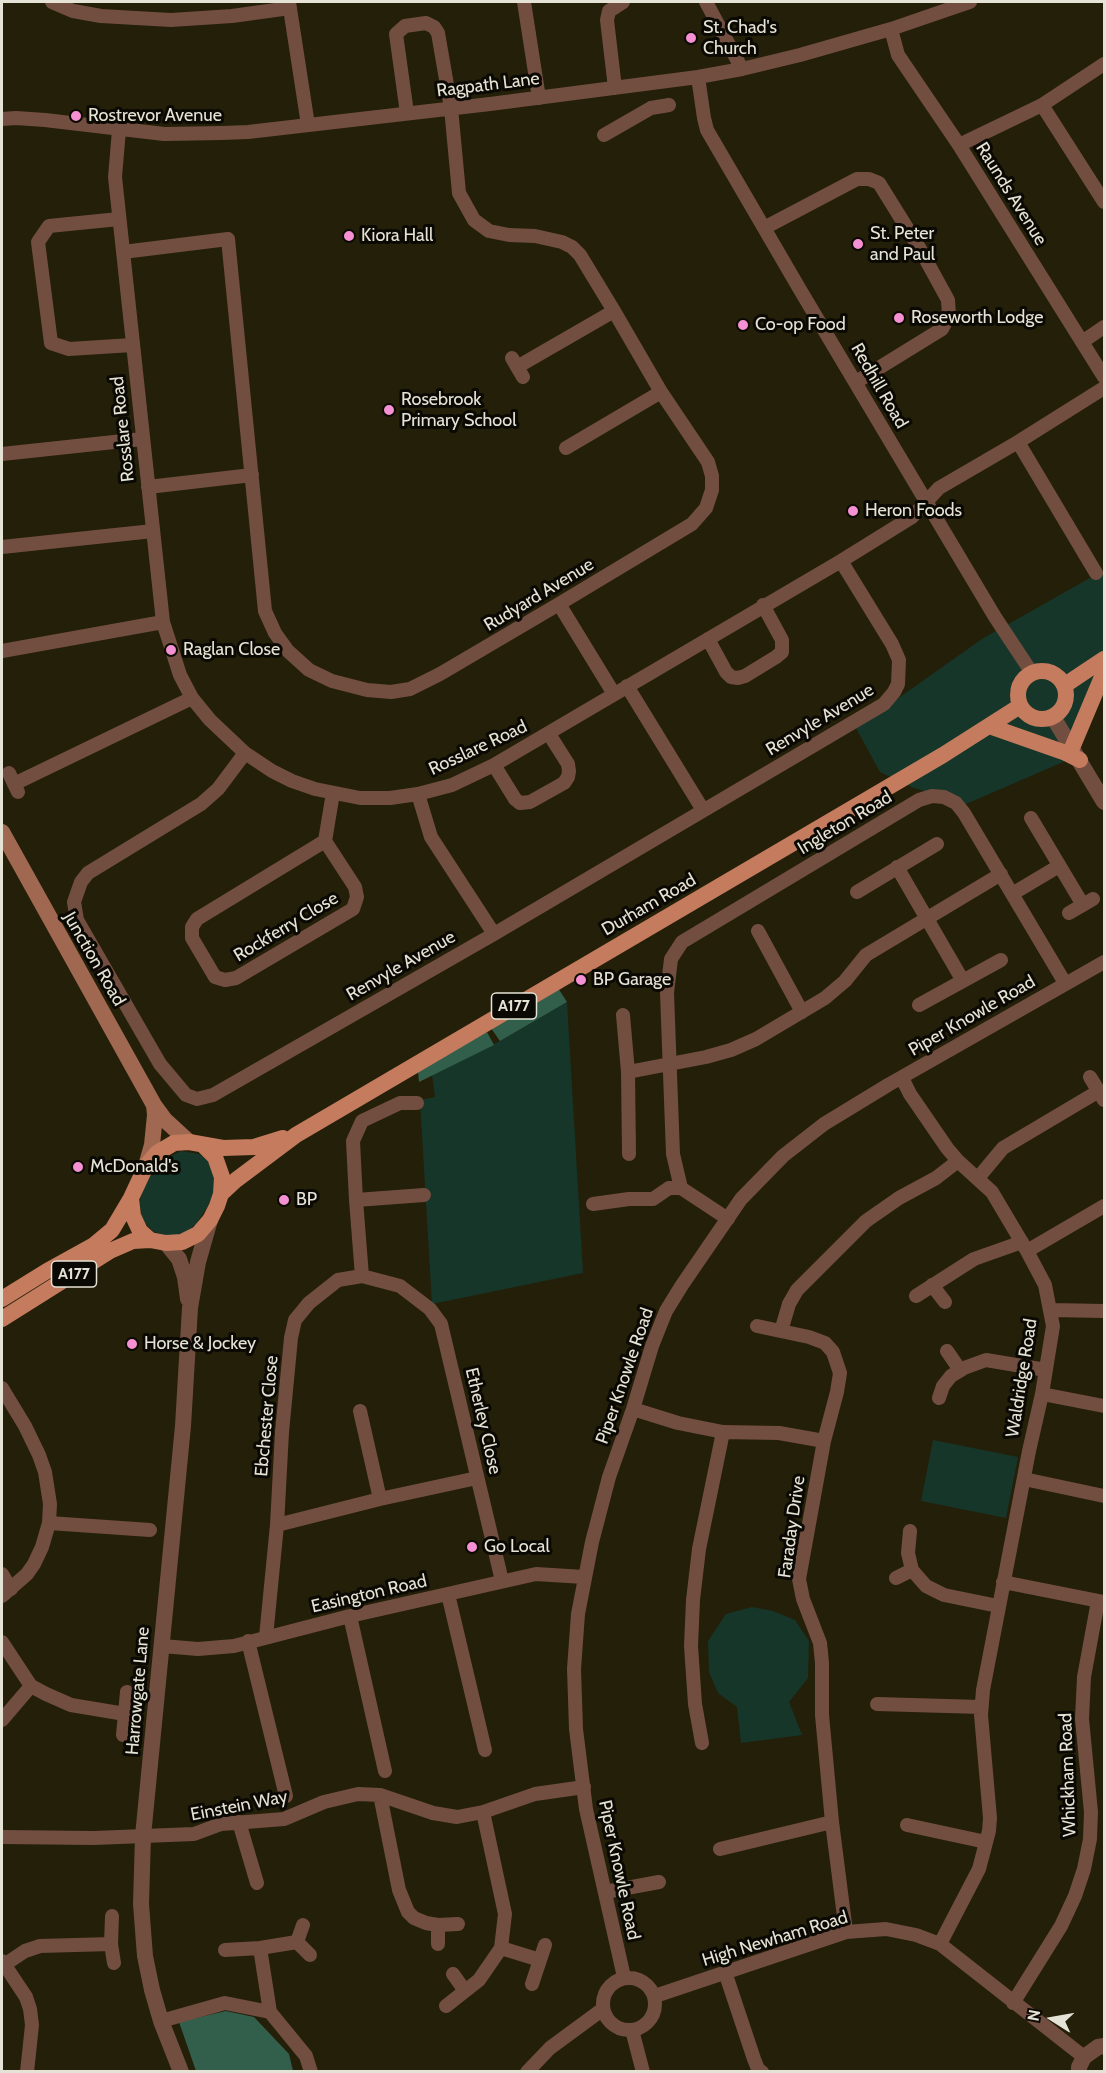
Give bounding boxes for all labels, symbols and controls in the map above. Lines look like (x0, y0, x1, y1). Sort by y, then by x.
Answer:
place label: St. Chad's Church (703, 17, 777, 60)
marker: St. Chad's Church (684, 31, 698, 45)
street label: Ragpath Lane (435, 68, 541, 102)
place label: Rostrevor Avenue (88, 105, 222, 127)
marker: Rostrevor Avenue (69, 109, 83, 123)
street label: Raunds Avenue (971, 138, 1051, 250)
place label: St. Peter and Paul (870, 223, 935, 266)
place label: Kiora Hall (361, 225, 433, 247)
marker: Kiora Hall (342, 229, 356, 243)
marker: St. Peter and Paul (851, 237, 865, 251)
place label: Roseworth Lodge (911, 307, 1043, 329)
marker: Roseworth Lodge (892, 311, 906, 325)
place label: Co-op Food (755, 314, 846, 336)
marker: Co-op Food (736, 318, 750, 332)
street label: Redhill Road (846, 340, 912, 432)
street label: Rosslare Road (107, 375, 139, 483)
place label: Rosebrook Primary School (401, 389, 516, 432)
marker: Rosebrook Primary School (382, 403, 396, 417)
place label: Heron Foods (865, 500, 962, 522)
marker: Heron Foods (846, 504, 860, 518)
street label: Rudyard Avenue (480, 554, 598, 636)
place label: Raglan Close (183, 639, 280, 661)
marker: Raglan Close (164, 643, 178, 657)
street label: Renvyle Avenue (762, 679, 878, 761)
street label: Rosslare Road (425, 716, 531, 780)
street label: Ingleton Road (794, 786, 896, 860)
street label: Durham Road (598, 869, 700, 941)
street label: Rockferry Close (230, 887, 342, 967)
street label: Junction Road (58, 908, 130, 1010)
street label: Renvyle Avenue (343, 926, 459, 1006)
place label: BP Garage (593, 969, 671, 991)
street label: Piper Knowle Road (905, 971, 1039, 1061)
marker: BP Garage (574, 973, 588, 987)
road number: A177 (492, 993, 536, 1019)
place label: McDonald's (90, 1156, 178, 1178)
marker: McDonald's (71, 1160, 85, 1174)
place label: BP (296, 1189, 317, 1211)
marker: BP (277, 1193, 291, 1207)
road number: A177 (52, 1261, 97, 1287)
street label: Piper Knowle Road (592, 1305, 658, 1447)
street label: Waldridge Road (1002, 1317, 1042, 1439)
place label: Horse & Jockey (144, 1333, 256, 1355)
marker: Horse & Jockey (125, 1337, 139, 1351)
street label: Ebchester Close (251, 1355, 283, 1477)
street label: Etherley Close (460, 1366, 506, 1476)
street label: Faraday Drive (774, 1474, 810, 1580)
place label: Go Local (484, 1536, 550, 1558)
marker: Go Local (465, 1540, 479, 1554)
street label: Easington Road (309, 1570, 429, 1618)
street label: Harrowgate Lane (122, 1626, 154, 1756)
street label: Whickham Road (1055, 1713, 1081, 1837)
street label: Einstein Way (189, 1786, 289, 1826)
street label: Piper Knowle Road (594, 1798, 644, 1942)
street label: High Newham Road (700, 1907, 850, 1971)
north arrow (1022, 1989, 1082, 2049)
text: N (1023, 2008, 1044, 2023)

